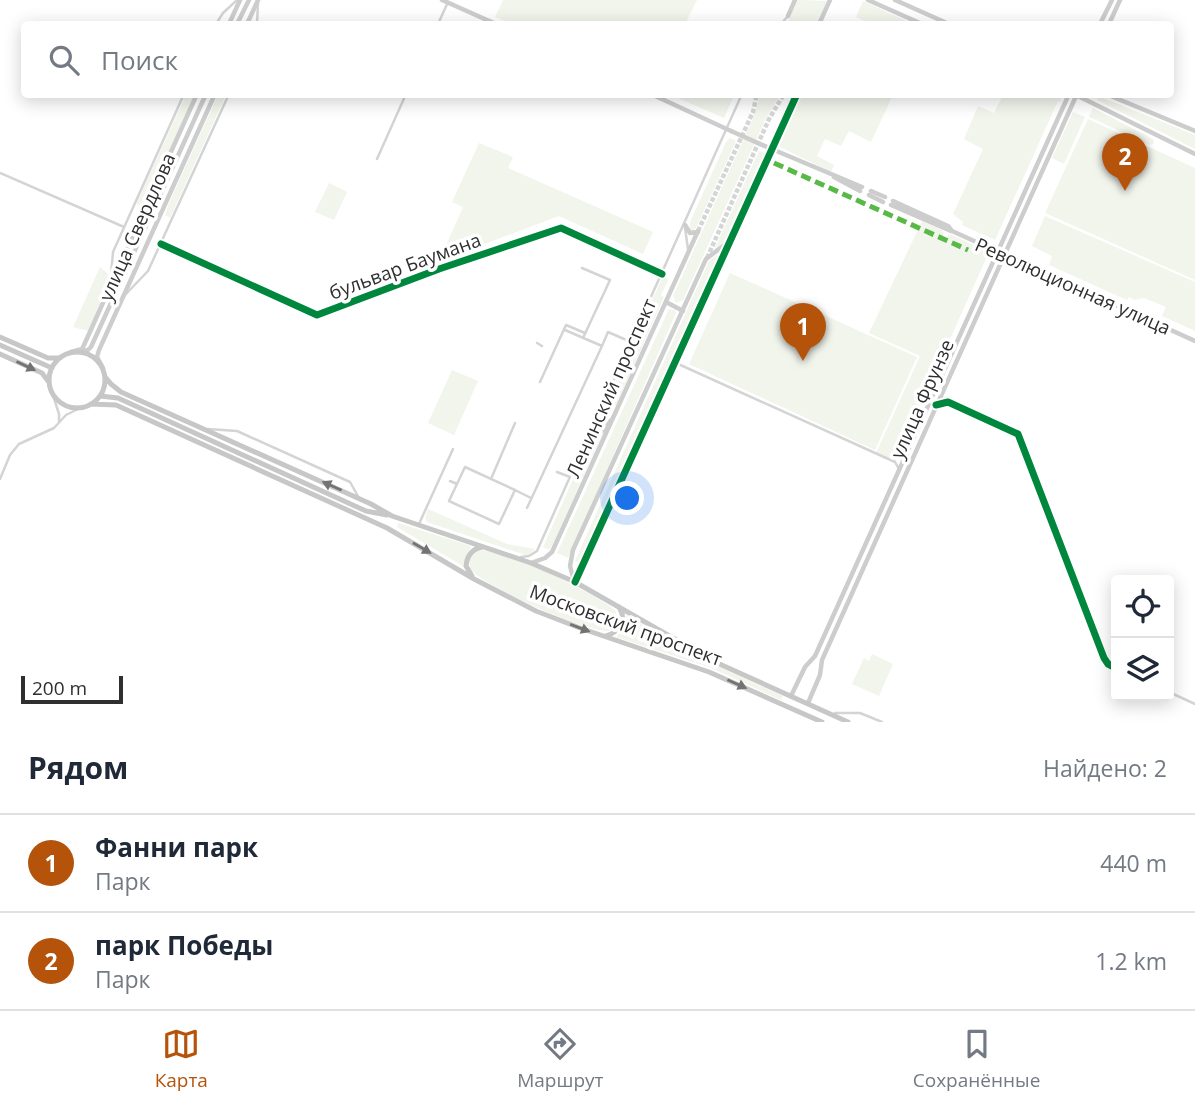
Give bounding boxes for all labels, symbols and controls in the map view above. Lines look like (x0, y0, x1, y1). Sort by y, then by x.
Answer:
search box (21, 21, 1174, 98)
icon: search (45, 41, 83, 79)
text: Поиск (101, 42, 178, 78)
pin: 2 (1102, 133, 1148, 191)
street label: улица Свердлова (93, 149, 181, 305)
street label: бульвар Баумана (326, 226, 484, 306)
street label: Революционная улица (971, 231, 1175, 341)
street label: Ленинский проспект (560, 294, 662, 482)
pin: 1 (780, 303, 826, 361)
street label: улица Фрунзе (884, 335, 960, 463)
one-way arrow (16, 361, 37, 372)
one-way arrow (322, 480, 342, 492)
your location (610, 481, 644, 515)
one-way arrow (412, 541, 431, 554)
map controls (1111, 575, 1174, 701)
button: locate (1111, 575, 1174, 638)
street label: Московский проспект (526, 578, 726, 672)
one-way arrow (569, 623, 590, 634)
button: layers (1111, 638, 1174, 701)
scale bar (21, 673, 122, 705)
text: 200 m (32, 675, 87, 701)
one-way arrow (726, 679, 747, 690)
text: Рядом (28, 747, 128, 788)
text: Найдено: 2 (1043, 752, 1167, 784)
text: Фанни парк (95, 829, 258, 865)
text: 1 (44, 847, 58, 879)
text: 440 m (1100, 847, 1167, 879)
text: Парк (95, 865, 150, 897)
text: парк Победы (95, 927, 273, 963)
text: 2 (44, 945, 58, 977)
text: 1.2 km (1095, 945, 1167, 977)
text: Парк (95, 963, 150, 995)
tab: Карта (155, 1025, 208, 1093)
tab: Маршрут (517, 1025, 603, 1093)
tab: Сохранённые (913, 1025, 1040, 1093)

